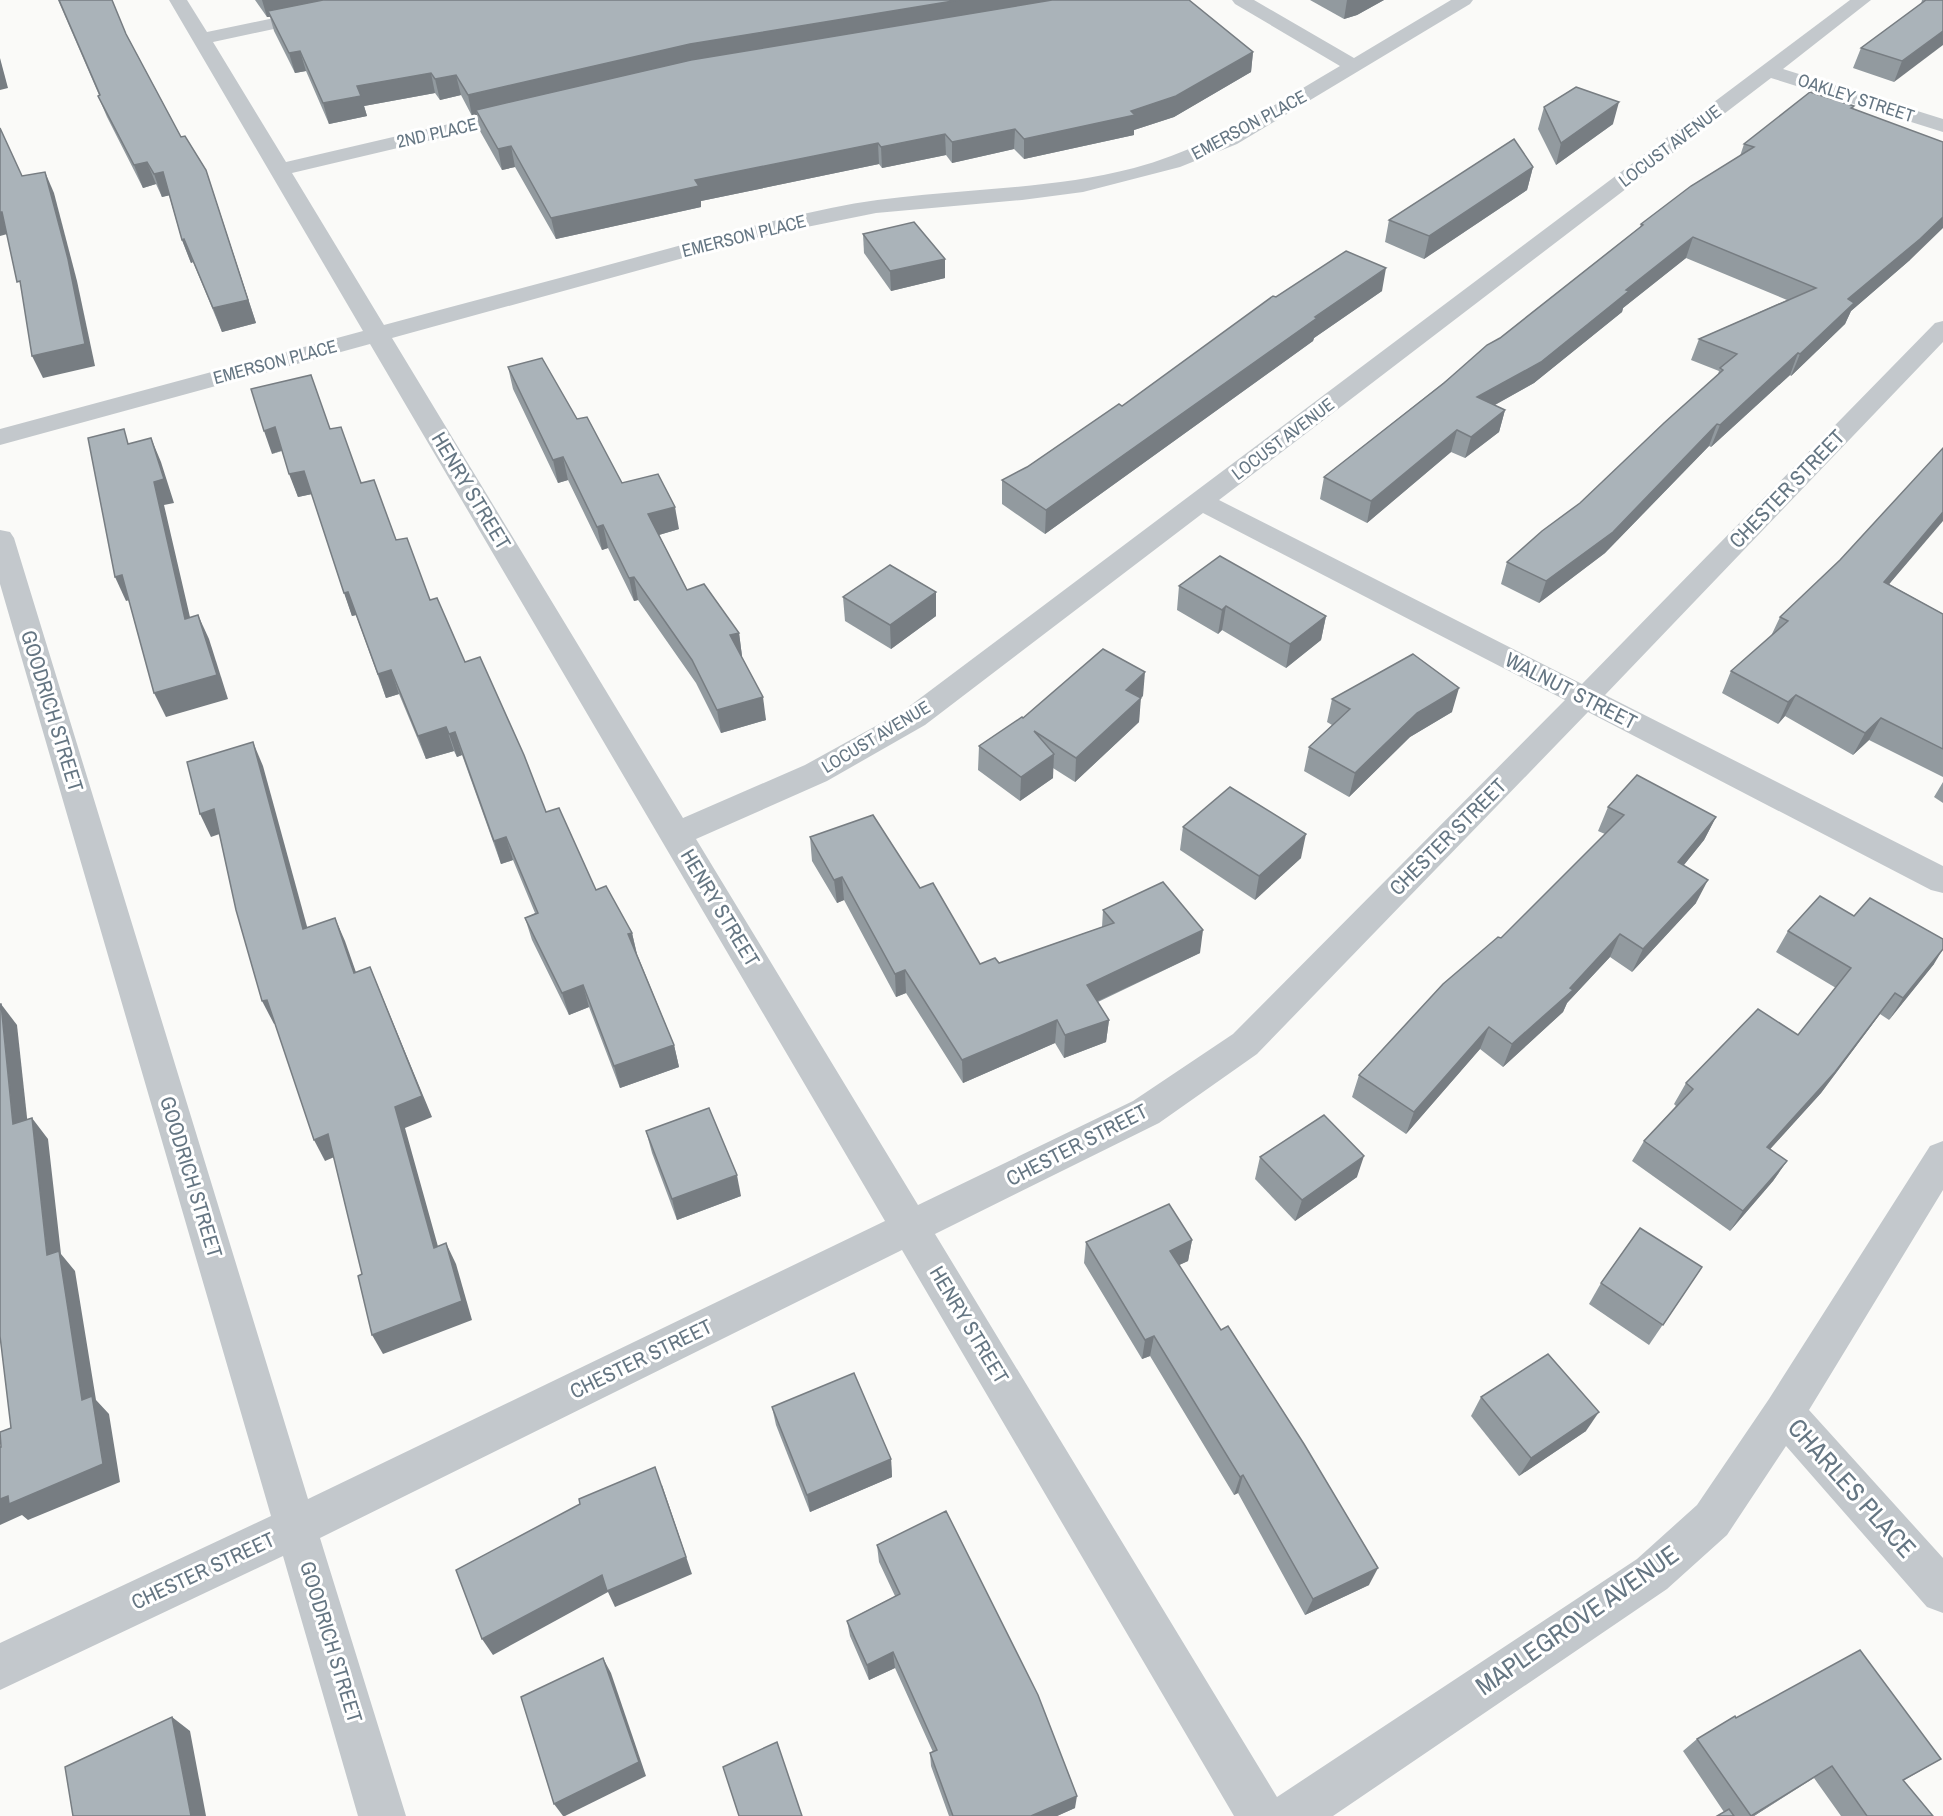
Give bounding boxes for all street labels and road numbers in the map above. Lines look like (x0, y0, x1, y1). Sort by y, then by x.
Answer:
street label: OAKLEY STREET (1795, 67, 1918, 128)
street label: EMERSON PLACE (1187, 84, 1311, 165)
street label: LOCUST AVENUE (1613, 99, 1726, 192)
street label: 2ND PLACE (394, 111, 480, 154)
street label: EMERSON PLACE (679, 208, 809, 263)
street label: EMERSON PLACE (210, 333, 340, 390)
street label: LOCUST AVENUE (1226, 392, 1339, 485)
street label: CHESTER STREET (1722, 422, 1851, 554)
street label: HENRY STREET (425, 427, 518, 555)
street label: GOODRICH STREET (14, 627, 91, 796)
street label: WALNUT STREET (1500, 645, 1643, 736)
street label: LOCUST AVENUE (817, 694, 935, 779)
street label: CHESTER STREET (1383, 771, 1513, 902)
street label: HENRY STREET (674, 844, 767, 972)
street label: GOODRICH STREET (153, 1093, 230, 1262)
street label: CHESTER STREET (1001, 1096, 1153, 1193)
street label: HENRY STREET (923, 1261, 1016, 1389)
street label: CHESTER STREET (565, 1311, 717, 1406)
street label: CHARLES PLACE (1780, 1410, 1924, 1565)
street label: CHESTER STREET (126, 1524, 280, 1616)
street label: MAPLEGROVE AVENUE (1468, 1536, 1685, 1703)
street label: GOODRICH STREET (293, 1558, 370, 1727)

